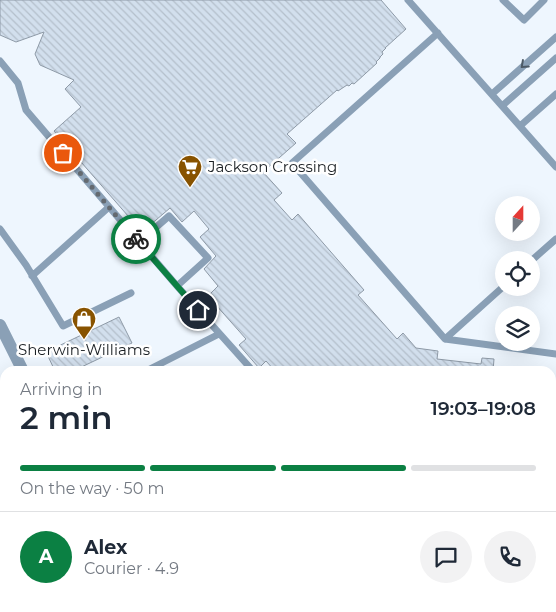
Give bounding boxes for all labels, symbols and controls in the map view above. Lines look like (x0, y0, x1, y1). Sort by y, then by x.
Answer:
one-way arrow (520, 59, 529, 68)
pin (42, 132, 84, 174)
icon: bag (49, 139, 77, 167)
supermarket icon: Jackson Crossing (177, 154, 203, 188)
place label: Jackson Crossing (207, 157, 337, 176)
north arrow (495, 196, 540, 241)
map controls (495, 196, 540, 351)
courier (111, 214, 161, 264)
icon: bike (122, 225, 150, 253)
button: locate (495, 251, 540, 296)
pin (177, 289, 219, 331)
icon: home (184, 296, 212, 324)
shop icon: Sherwin-Williams (71, 306, 97, 340)
button: layers (495, 306, 540, 351)
place label: Sherwin-Williams (18, 340, 150, 359)
text: Arriving in (20, 380, 102, 399)
text: 19:03–19:08 (430, 397, 536, 420)
text: 2 min (20, 398, 112, 437)
text: On the way · 50 m (20, 479, 164, 498)
button: chat (420, 531, 472, 583)
button: phone (484, 531, 536, 583)
text: Alex (84, 536, 127, 559)
text: A (39, 545, 53, 568)
text: Courier · 4.9 (84, 559, 179, 578)

